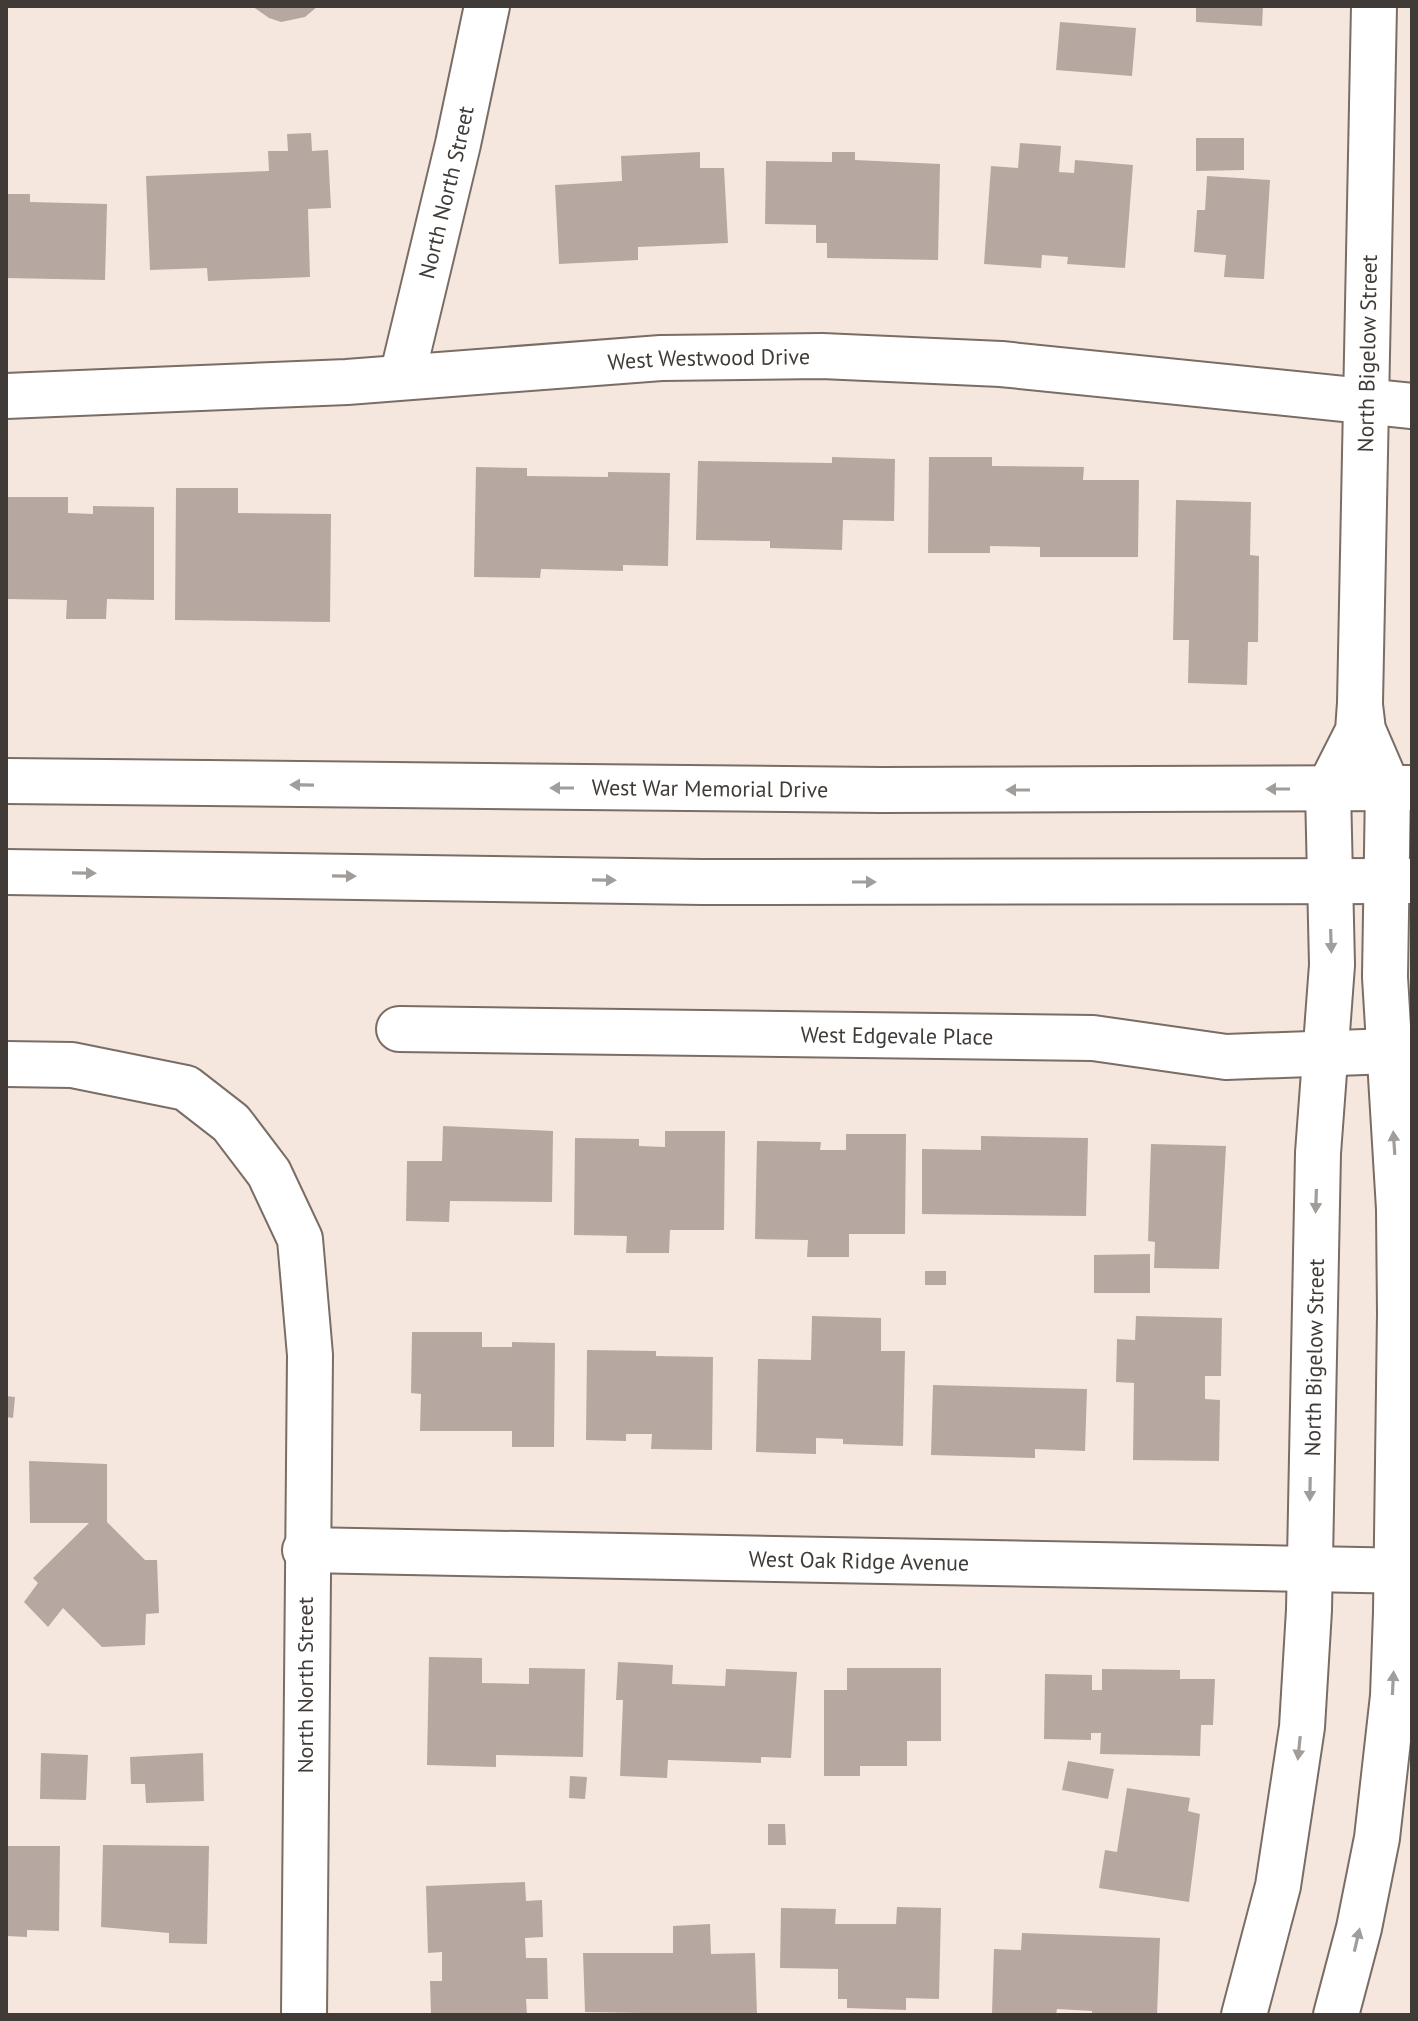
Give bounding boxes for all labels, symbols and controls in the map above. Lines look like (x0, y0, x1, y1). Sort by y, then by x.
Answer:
street label: North North Street (412, 103, 480, 281)
street label: North Bigelow Street (1351, 254, 1383, 453)
street label: West Westwood Drive (607, 342, 810, 376)
street label: West War Memorial Drive (592, 773, 828, 803)
one-way arrow (289, 779, 314, 791)
one-way arrow (549, 782, 574, 794)
one-way arrow (1005, 783, 1030, 796)
one-way arrow (1265, 783, 1290, 795)
one-way arrow (72, 867, 97, 879)
one-way arrow (332, 870, 357, 882)
one-way arrow (592, 874, 617, 886)
one-way arrow (852, 876, 877, 888)
one-way arrow (1324, 929, 1337, 954)
street label: West Edgevale Place (800, 1020, 993, 1051)
one-way arrow (1387, 1130, 1400, 1155)
one-way arrow (1310, 1189, 1323, 1214)
street label: North Bigelow Street (1298, 1258, 1330, 1457)
one-way arrow (1304, 1477, 1316, 1502)
street label: West Oak Ridge Avenue (748, 1544, 969, 1577)
street label: North North Street (291, 1596, 319, 1773)
one-way arrow (1387, 1670, 1400, 1695)
one-way arrow (1293, 1736, 1306, 1761)
one-way arrow (1351, 1927, 1364, 1952)

